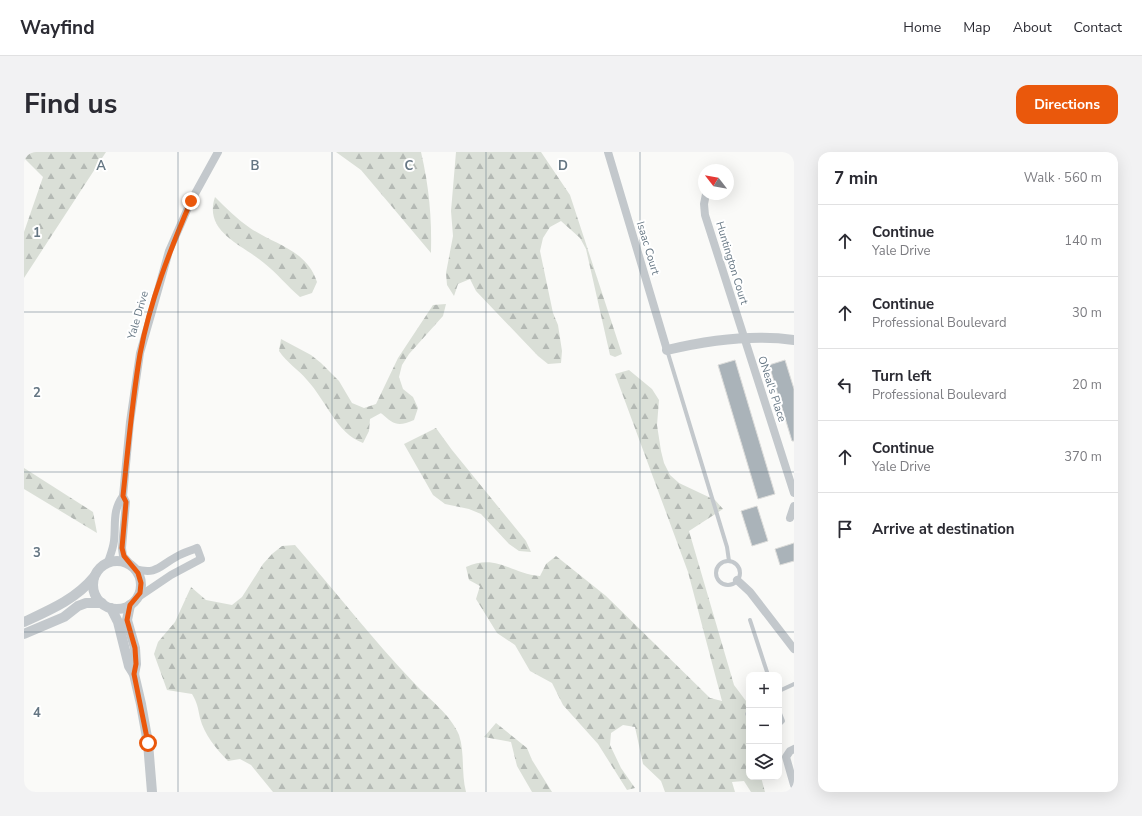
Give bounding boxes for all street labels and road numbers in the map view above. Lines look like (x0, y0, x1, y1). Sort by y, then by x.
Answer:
street label: Isaac Court (633, 219, 663, 277)
street label: Huntington Court (712, 220, 752, 307)
street label: Yale Drive (124, 289, 152, 342)
street label: ONeal's Place (754, 354, 790, 424)

